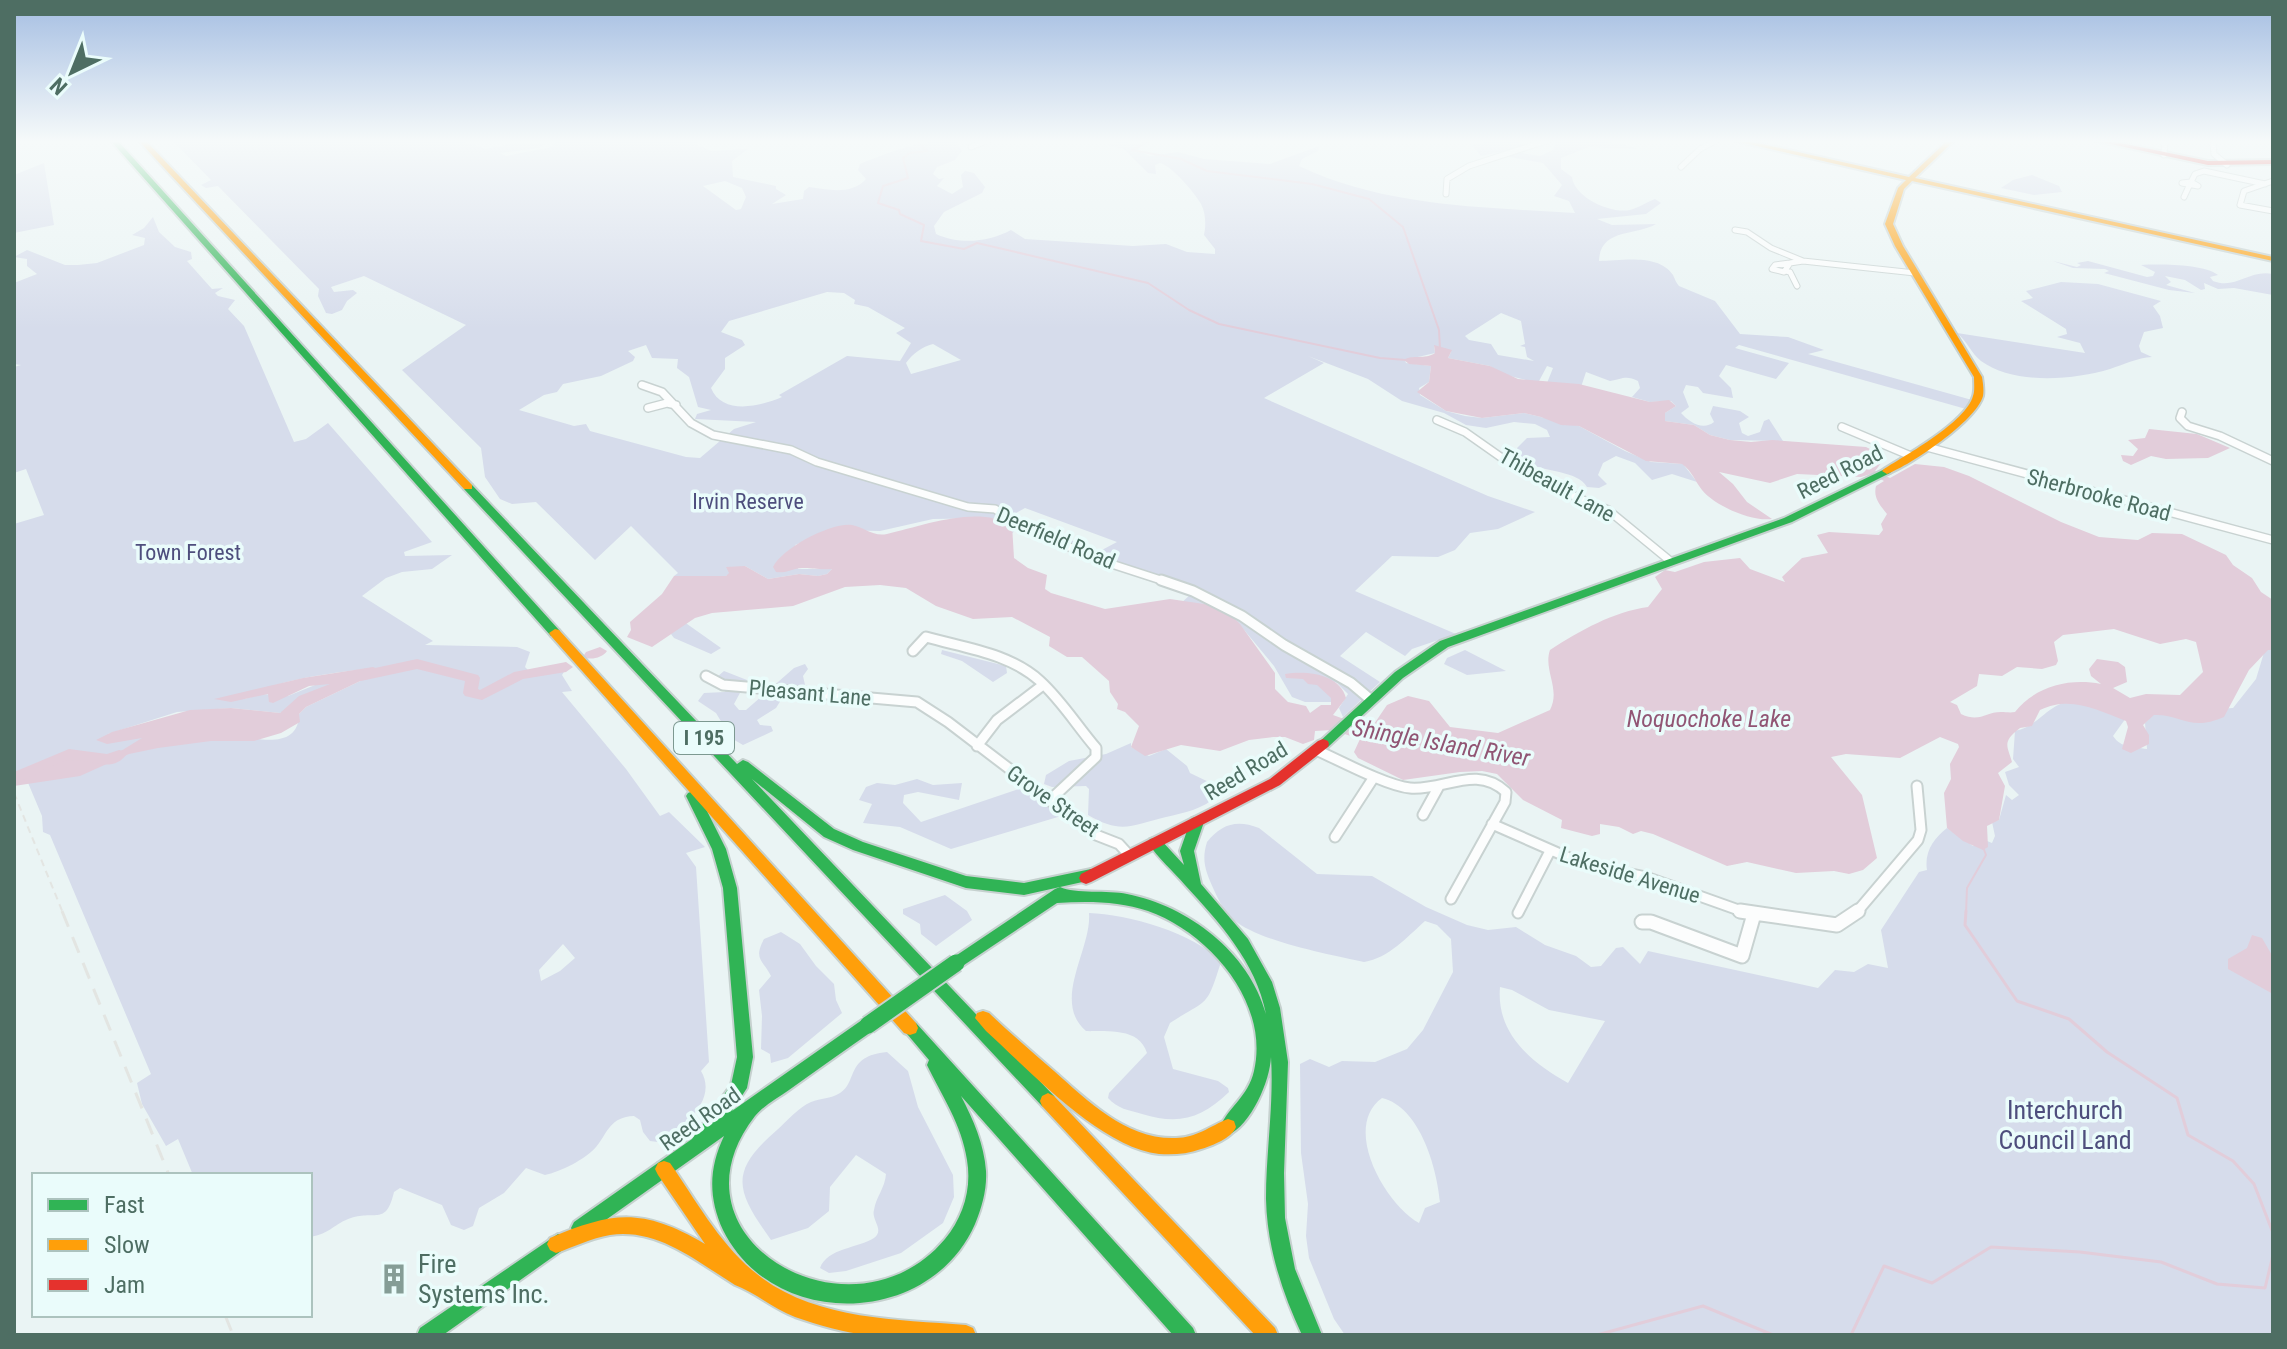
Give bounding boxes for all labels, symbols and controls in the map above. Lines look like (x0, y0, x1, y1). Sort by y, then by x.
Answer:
north arrow (32, 32, 112, 112)
text: N (45, 73, 72, 100)
street label: Reed Road (1793, 440, 1887, 504)
street label: Thibeault Lane (1495, 443, 1619, 527)
street label: Sherbrooke Road (2024, 464, 2174, 526)
park label: Irvin Reserve (692, 489, 804, 514)
street label: Deerfield Road (993, 502, 1119, 574)
park label: Town Forest (135, 540, 241, 565)
street label: Pleasant Lane (748, 675, 872, 711)
water label: Noquochoke Lake (1627, 705, 1791, 733)
water label: Shingle Island River (1350, 714, 1533, 773)
road number: I 195 (674, 722, 734, 754)
street label: Reed Road (1200, 736, 1292, 806)
street label: Grove Street (1002, 760, 1104, 842)
street label: Lakeside Avenue (1557, 842, 1703, 908)
street label: Reed Road (655, 1082, 745, 1156)
park label: Interchurch Council Land (1998, 1095, 2132, 1155)
legend (32, 1173, 312, 1317)
text: Fast (104, 1191, 145, 1219)
text: Slow (104, 1231, 150, 1259)
place label: Fire Systems Inc. (418, 1249, 549, 1309)
building icon: Fire Systems Inc. (377, 1262, 411, 1296)
text: Jam (104, 1271, 145, 1299)

